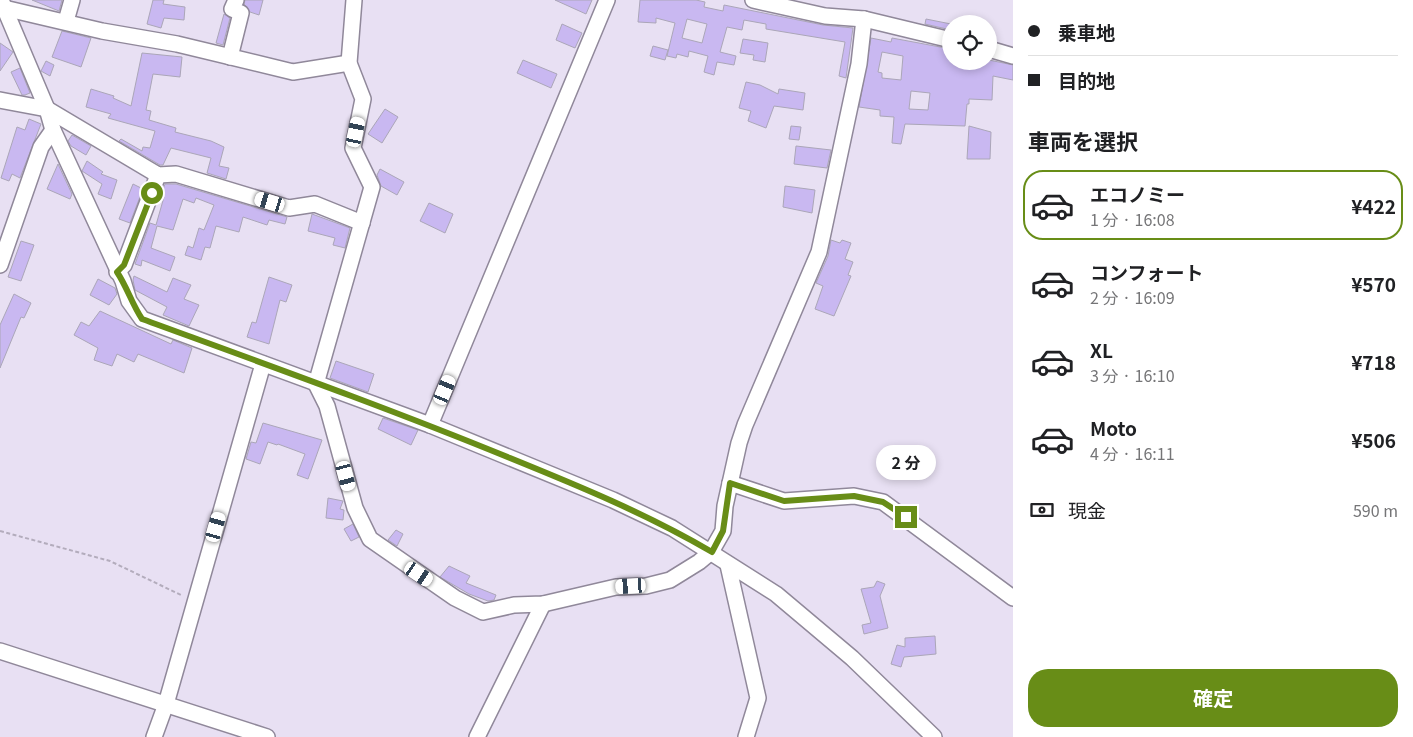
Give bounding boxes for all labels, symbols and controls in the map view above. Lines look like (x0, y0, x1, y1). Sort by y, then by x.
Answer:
map controls (942, 15, 997, 70)
button: locate (942, 15, 997, 70)
text: 乗車地 (1058, 18, 1115, 45)
text: 目的地 (1058, 66, 1115, 93)
car (345, 116, 366, 148)
text: 車両を選択 (1028, 124, 1138, 156)
text: エコノミー (1090, 180, 1185, 207)
route start (141, 182, 163, 204)
icon: car (1030, 183, 1075, 228)
car (253, 190, 286, 214)
text: ¥422 (1351, 192, 1396, 219)
text: 1 分 · 16:08 (1090, 207, 1175, 231)
text: コンフォート (1090, 258, 1203, 285)
icon: car (1030, 261, 1075, 306)
text: ¥570 (1351, 270, 1396, 297)
text: 2 分 · 16:09 (1090, 285, 1175, 309)
text: XL (1090, 336, 1113, 363)
icon: car (1030, 339, 1075, 384)
text: ¥718 (1351, 348, 1396, 375)
text: 3 分 · 16:10 (1090, 363, 1175, 387)
car (432, 373, 457, 407)
text: Moto (1090, 414, 1137, 441)
icon: car (1030, 417, 1075, 462)
text: ¥506 (1351, 426, 1396, 453)
text: 4 分 · 16:11 (1090, 441, 1175, 465)
callout: 2 分 (876, 444, 936, 480)
text: 2 分 (891, 450, 921, 474)
car (334, 460, 357, 492)
icon: cash (1028, 496, 1056, 524)
text: 現金 (1068, 496, 1106, 523)
text: 590 m (1353, 498, 1398, 522)
route end (895, 506, 917, 528)
car (204, 511, 227, 543)
car (402, 559, 435, 589)
car (615, 578, 646, 594)
button: 確定 (1028, 669, 1398, 727)

